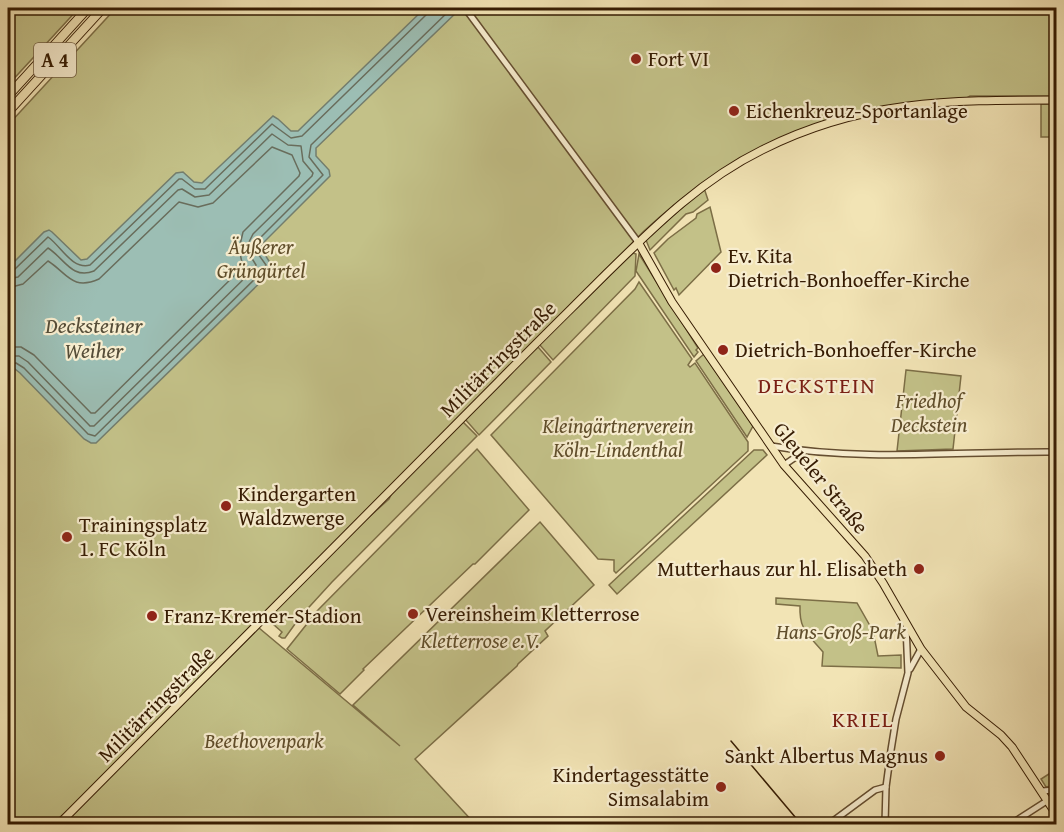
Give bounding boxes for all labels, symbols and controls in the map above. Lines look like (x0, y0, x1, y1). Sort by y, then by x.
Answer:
road number: A 4 (34, 43, 76, 77)
place label: Fort VI (648, 43, 709, 74)
marker: Fort VI (629, 52, 643, 66)
place label: Eichenkreuz-Sportanlage (746, 95, 968, 126)
marker: Eichenkreuz-Sportanlage (727, 104, 741, 118)
park label: Äußerer Grüngürtel (217, 231, 305, 286)
place label: Ev. Kita Dietrich-Bonhoeffer-Kirche (728, 240, 970, 295)
marker: Ev. Kita Dietrich-Bonhoeffer-Kirche (709, 261, 723, 275)
street label: Militärringstraße (432, 293, 563, 424)
water label: Decksteiner Weiher (44, 309, 143, 366)
place label: Dietrich-Bonhoeffer-Kirche (735, 334, 977, 365)
marker: Dietrich-Bonhoeffer-Kirche (716, 343, 730, 357)
district label: DECKSTEIN (758, 369, 876, 401)
park label: Friedhof Deckstein (890, 385, 968, 440)
park label: Kleingärtnerverein Köln-Lindenthal (541, 410, 694, 465)
street label: Gleueler Straße (766, 415, 876, 541)
place label: Kindergarten Waldzwerge (238, 478, 356, 533)
marker: Kindergarten Waldzwerge (219, 499, 233, 513)
place label: Trainingsplatz 1. FC Köln (79, 509, 207, 564)
marker: Trainingsplatz 1. FC Köln (60, 530, 74, 544)
place label: Mutterhaus zur hl. Elisabeth (657, 553, 907, 584)
marker: Mutterhaus zur hl. Elisabeth (912, 562, 926, 576)
place label: Vereinsheim Kletterrose (425, 598, 640, 629)
place label: Franz-Kremer-Stadion (164, 600, 362, 631)
marker: Vereinsheim Kletterrose (406, 607, 420, 621)
marker: Franz-Kremer-Stadion (145, 609, 159, 623)
park label: Hans-Groß-Park (775, 616, 906, 647)
park label: Kletterrose e.V. (419, 625, 540, 656)
street label: Militärringstraße (90, 638, 221, 769)
district label: KRIEL (832, 703, 894, 735)
park label: Beethovenpark (203, 725, 324, 756)
place label: Sankt Albertus Magnus (725, 740, 928, 771)
marker: Sankt Albertus Magnus (933, 749, 947, 763)
place label: Kindertagesstätte Simsalabim (553, 759, 709, 814)
marker: Kindertagesstätte Simsalabim (714, 780, 728, 794)

